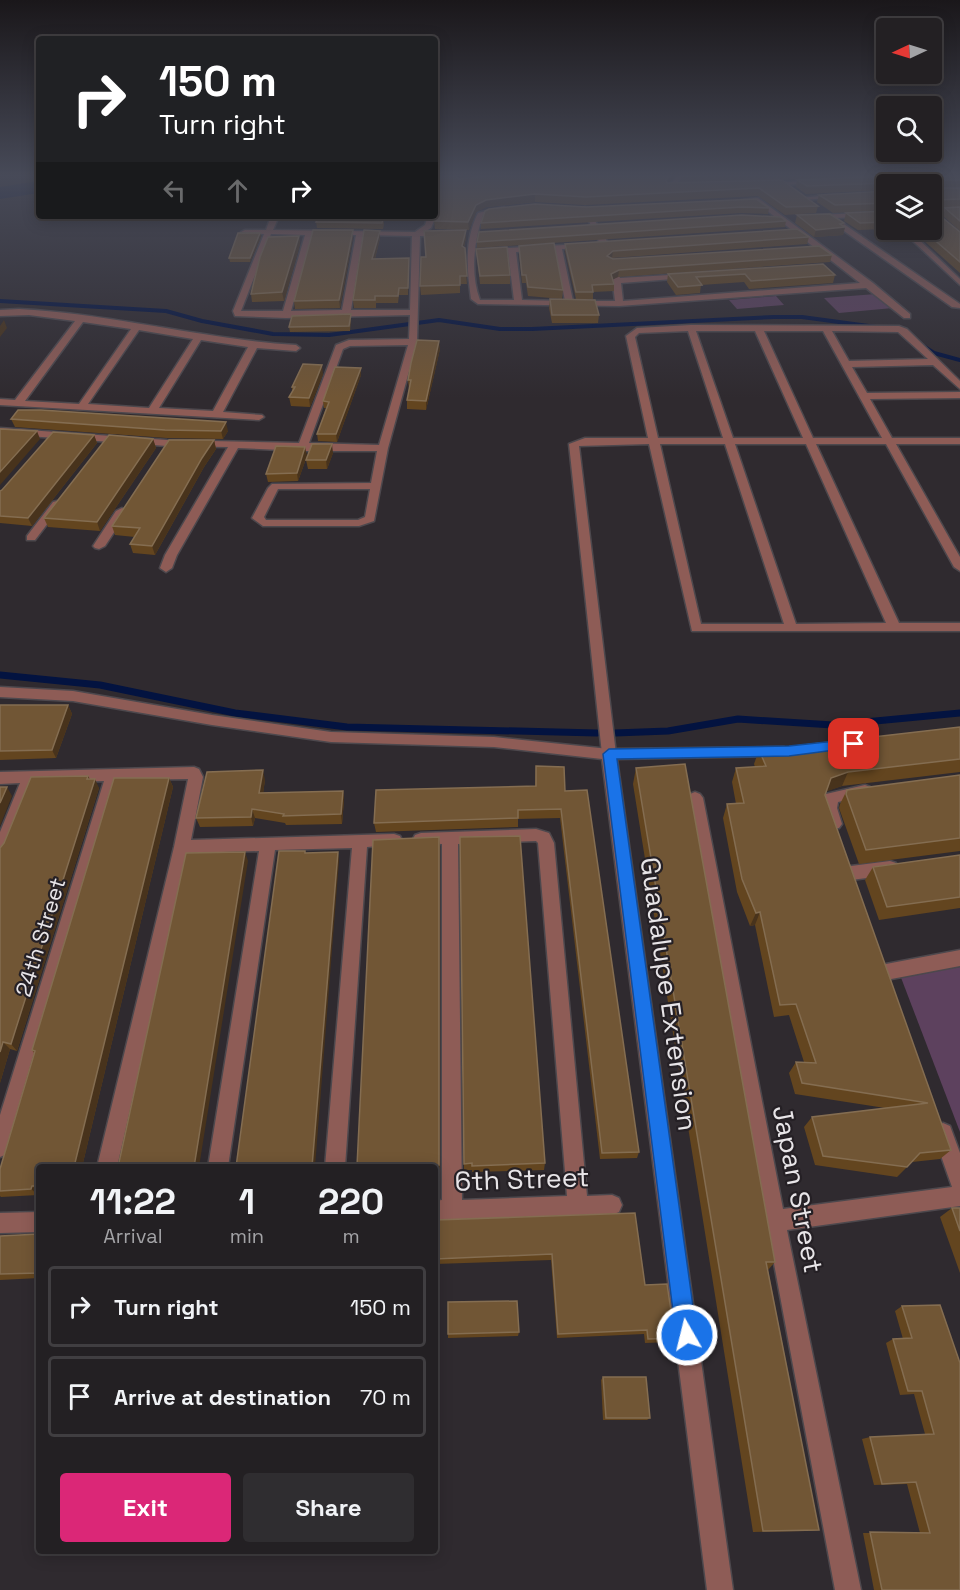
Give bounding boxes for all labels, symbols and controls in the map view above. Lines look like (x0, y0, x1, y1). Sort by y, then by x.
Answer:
north arrow (876, 18, 942, 84)
map controls (876, 18, 942, 240)
text: 150 m (159, 55, 277, 108)
icon: right (60, 60, 138, 138)
button: search (876, 96, 942, 162)
text: Turn right (159, 107, 286, 142)
icon: left (158, 174, 191, 207)
icon: ahead (221, 174, 254, 207)
icon: right (284, 174, 317, 207)
button: layers (876, 174, 942, 240)
pin (828, 718, 879, 769)
icon: arrive (837, 727, 870, 760)
street label: Guadalupe Extension (632, 855, 706, 1133)
street label: 24th Street (9, 874, 71, 1000)
street label: Japan Street (765, 1102, 831, 1276)
street label: 6th Street (454, 1159, 590, 1199)
text: 11:22 (90, 1179, 176, 1225)
text: 1 (239, 1179, 255, 1225)
text: 220 (318, 1179, 384, 1225)
text: Arrival (103, 1223, 163, 1249)
text: min (230, 1223, 264, 1249)
text: m (342, 1223, 360, 1249)
icon: right (63, 1290, 96, 1323)
text: Turn right (114, 1293, 219, 1321)
text: 150 m (350, 1293, 411, 1321)
position arrow (655, 1303, 719, 1367)
icon: arrive (63, 1380, 96, 1413)
text: Arrive at destination (114, 1383, 331, 1411)
text: 70 m (360, 1383, 411, 1411)
button: Exit (60, 1473, 231, 1542)
button: Share (243, 1473, 414, 1542)

